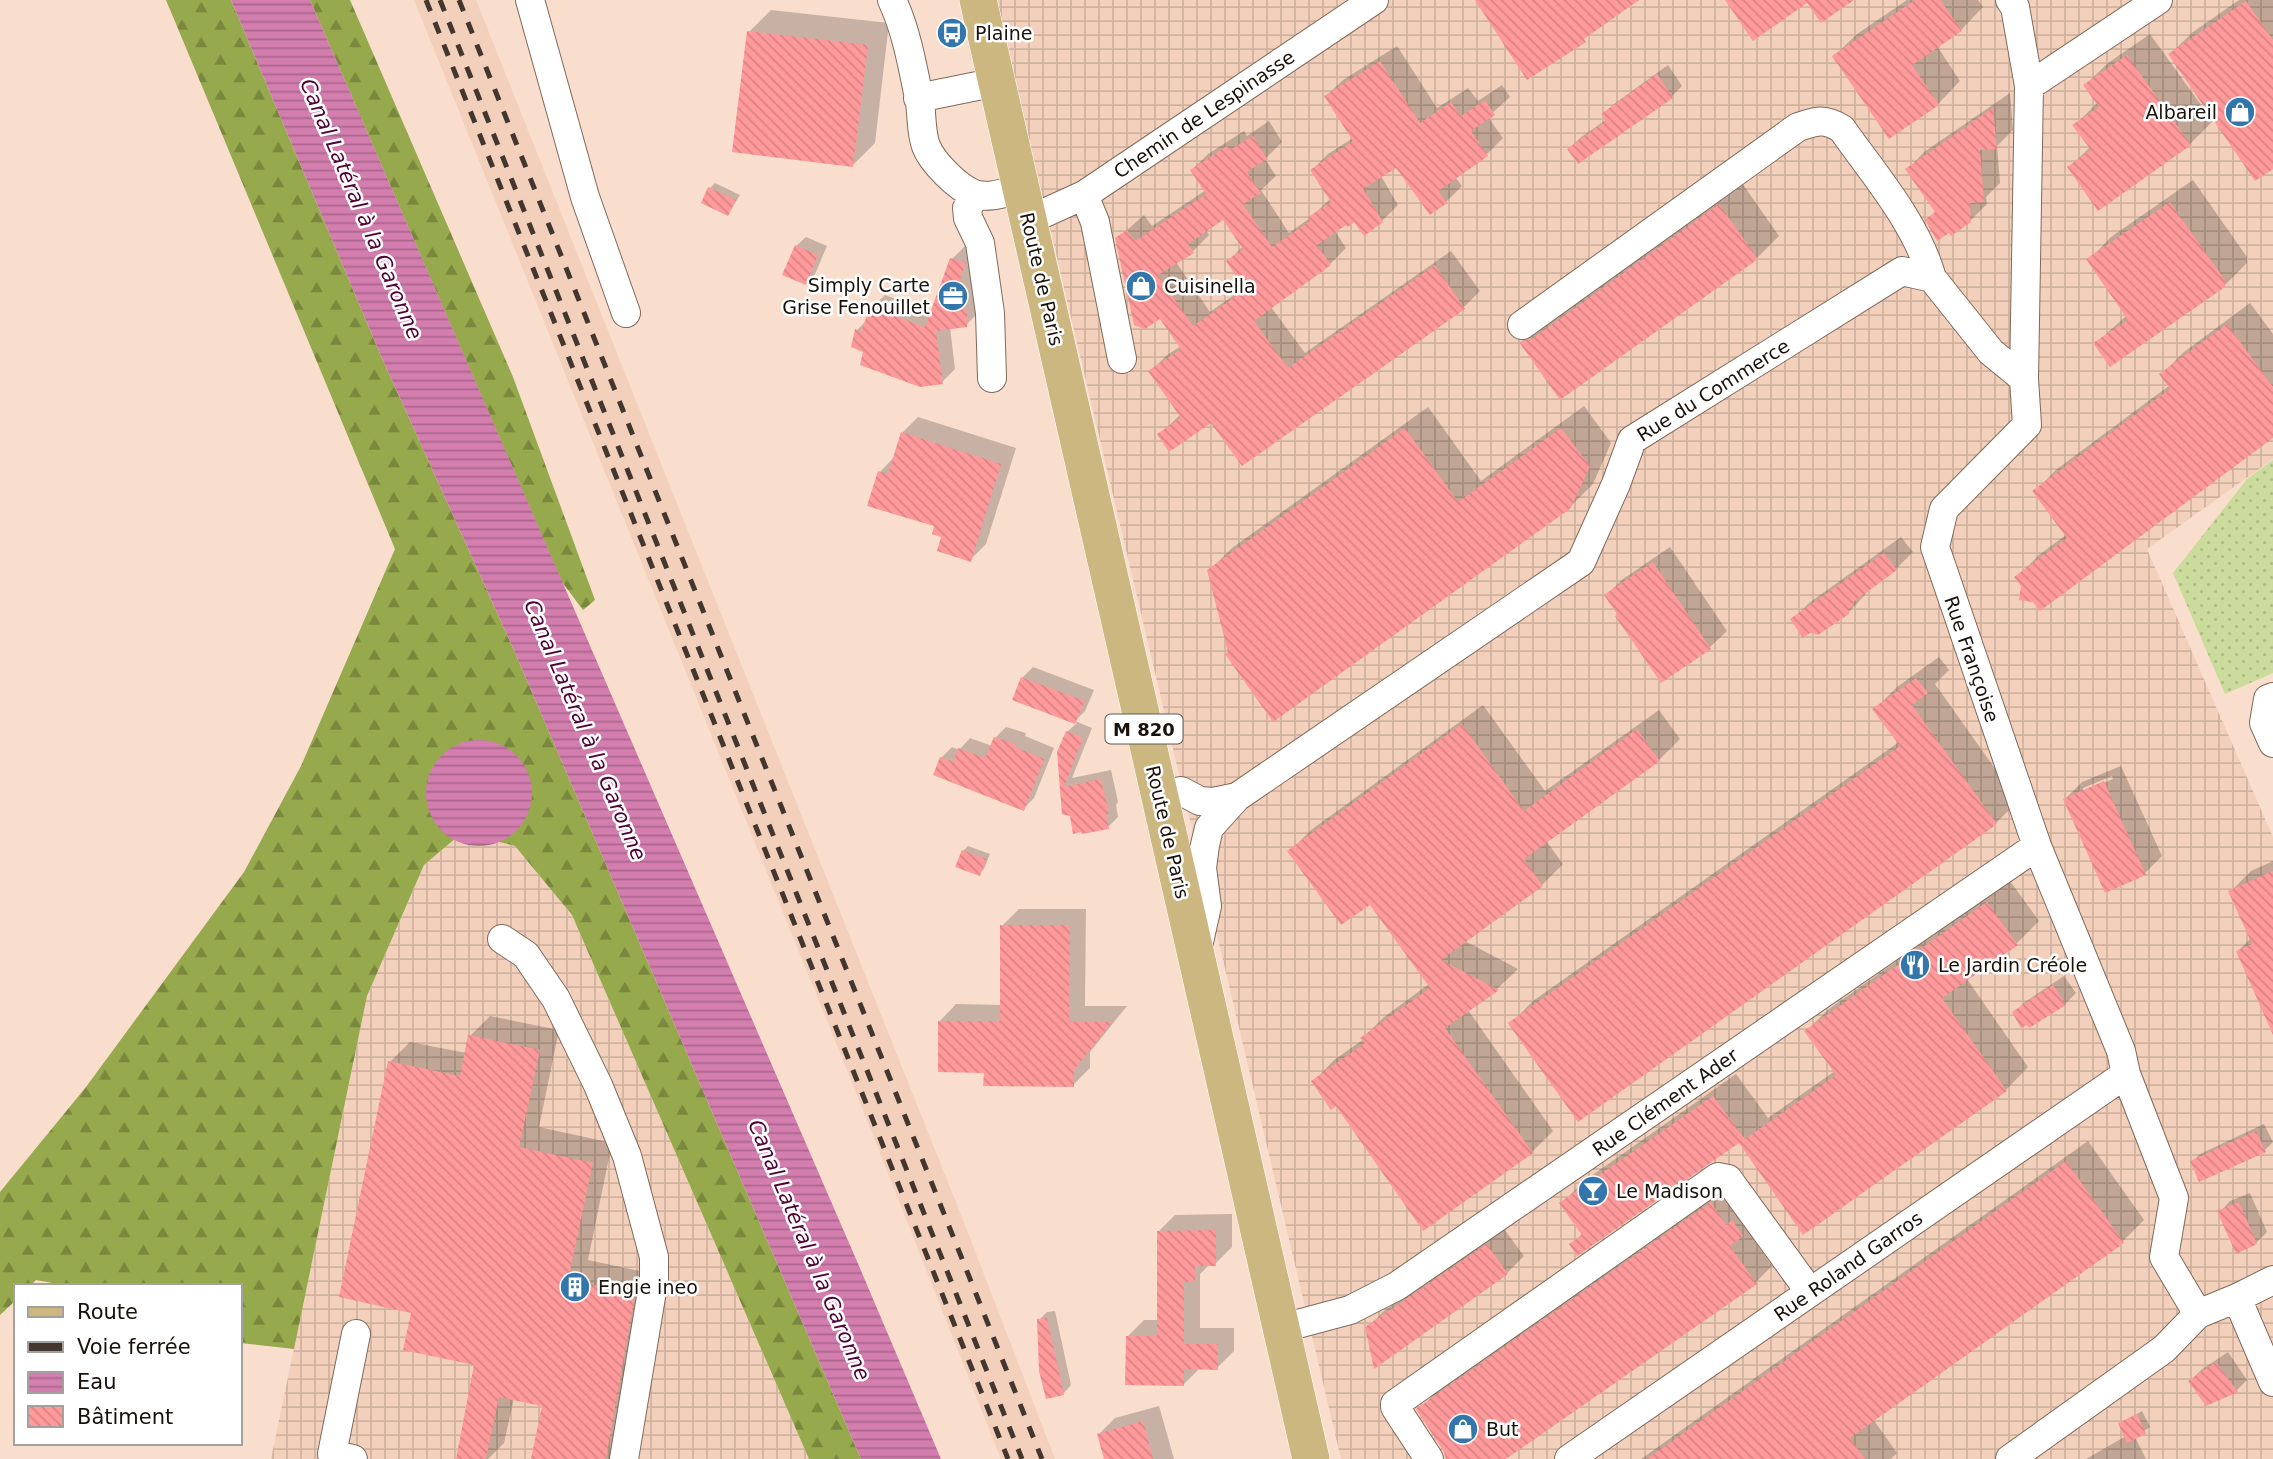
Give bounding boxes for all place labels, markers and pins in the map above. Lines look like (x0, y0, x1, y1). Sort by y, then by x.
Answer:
bus stop icon: Plaine (935, 16, 969, 50)
place label: Plaine (975, 22, 1032, 44)
shop icon: Albareil (2223, 95, 2257, 129)
place label: Albareil (2145, 101, 2217, 123)
shop icon: Cuisinella (1124, 269, 1158, 303)
place label: Simply Carte Grise Fenouillet (782, 274, 930, 318)
place label: Cuisinella (1164, 275, 1256, 297)
office icon: Simply Carte Grise Fenouillet (936, 279, 970, 313)
restaurant icon: Le Jardin Créole (1898, 948, 1932, 982)
place label: Le Jardin Créole (1938, 954, 2087, 976)
bar icon: Le Madison (1576, 1174, 1610, 1208)
place label: Le Madison (1616, 1180, 1723, 1202)
building icon: Engie ineo (558, 1270, 592, 1304)
place label: Engie ineo (598, 1276, 698, 1298)
shop icon: But (1446, 1412, 1480, 1446)
place label: But (1486, 1418, 1519, 1440)

